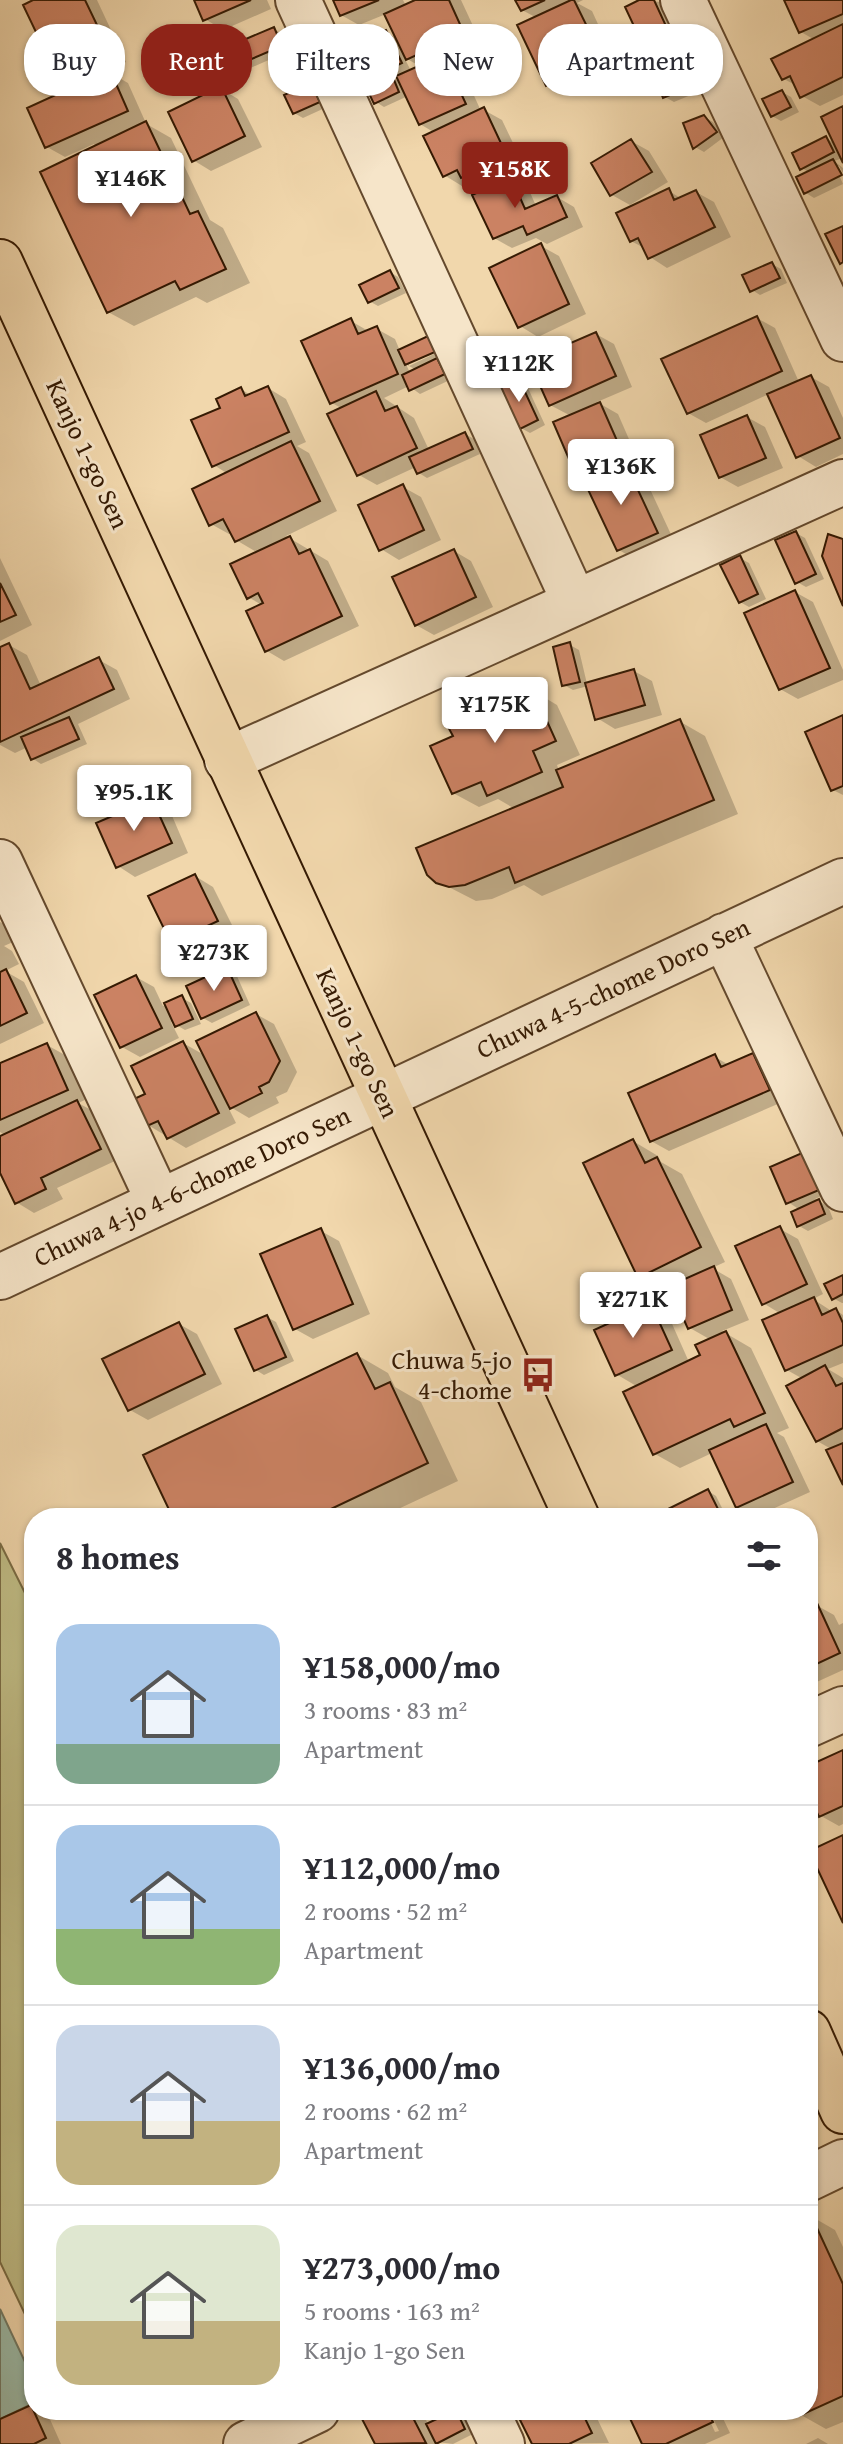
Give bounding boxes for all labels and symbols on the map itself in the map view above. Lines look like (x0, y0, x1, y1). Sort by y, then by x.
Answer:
pin: ¥158K (459, 142, 571, 210)
pin: ¥146K (75, 151, 187, 219)
pin: ¥112K (463, 336, 575, 404)
street label: Kanjo 1-go Sen (37, 373, 140, 535)
pin: ¥136K (565, 439, 677, 507)
pin: ¥175K (439, 677, 551, 745)
pin: ¥95.1K (69, 765, 199, 833)
street label: Chuwa 4-5-chome Doro Sen (470, 907, 756, 1068)
pin: ¥273K (158, 925, 270, 993)
street label: Kanjo 1-go Sen (307, 962, 410, 1124)
street label: Chuwa 4-jo 4-6-chome Doro Sen (27, 1095, 357, 1276)
pin: ¥271K (577, 1272, 689, 1340)
place label: Chuwa 5-jo 4-chome (391, 1340, 512, 1409)
bus stop icon: Chuwa 5-jo 4-chome (519, 1356, 557, 1394)

